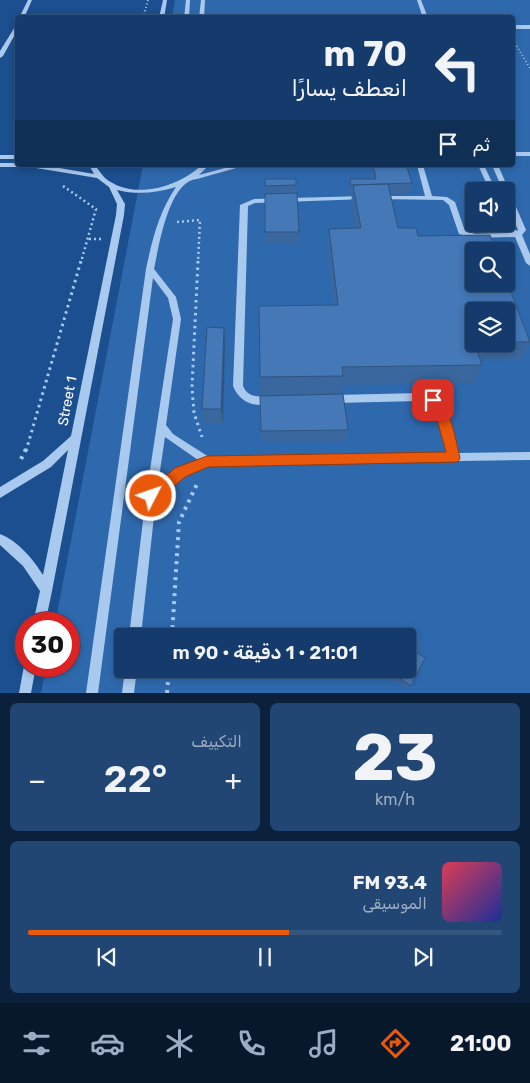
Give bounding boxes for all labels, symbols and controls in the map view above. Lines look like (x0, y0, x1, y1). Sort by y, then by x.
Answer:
text: 70 m (324, 33, 407, 75)
icon: left (425, 35, 490, 100)
text: انعطف يسارًا (291, 75, 407, 102)
icon: arrive (434, 130, 462, 158)
text: ثم (472, 133, 490, 156)
map controls (465, 182, 515, 352)
button: sound (465, 182, 515, 232)
button: search (465, 242, 515, 292)
button: layers (465, 302, 515, 352)
street label: Street 1 (54, 375, 81, 427)
pin (412, 379, 454, 421)
icon: arrive (419, 386, 447, 414)
position arrow (124, 469, 176, 521)
speed limit sign: 30 (15, 612, 80, 677)
text: 21:01 · 1 دقيقة · 90 m (172, 641, 358, 664)
text: 23 (352, 719, 438, 796)
text: التكييف (191, 732, 242, 751)
text: 22° (104, 756, 167, 802)
text: − (28, 764, 46, 797)
text: + (225, 764, 242, 797)
text: km/h (375, 790, 415, 809)
text: 93.4 FM (353, 871, 427, 894)
text: الموسيقى (363, 894, 427, 913)
icon: previous (93, 943, 121, 971)
icon: pause (251, 943, 279, 971)
icon: next (409, 943, 437, 971)
icon: filters (19, 1026, 54, 1061)
icon: car (90, 1026, 125, 1061)
icon: climate (162, 1026, 197, 1061)
icon: phone (234, 1026, 269, 1061)
icon: music (306, 1026, 341, 1061)
icon: directions (378, 1026, 413, 1061)
text: 21:00 (450, 1030, 512, 1057)

